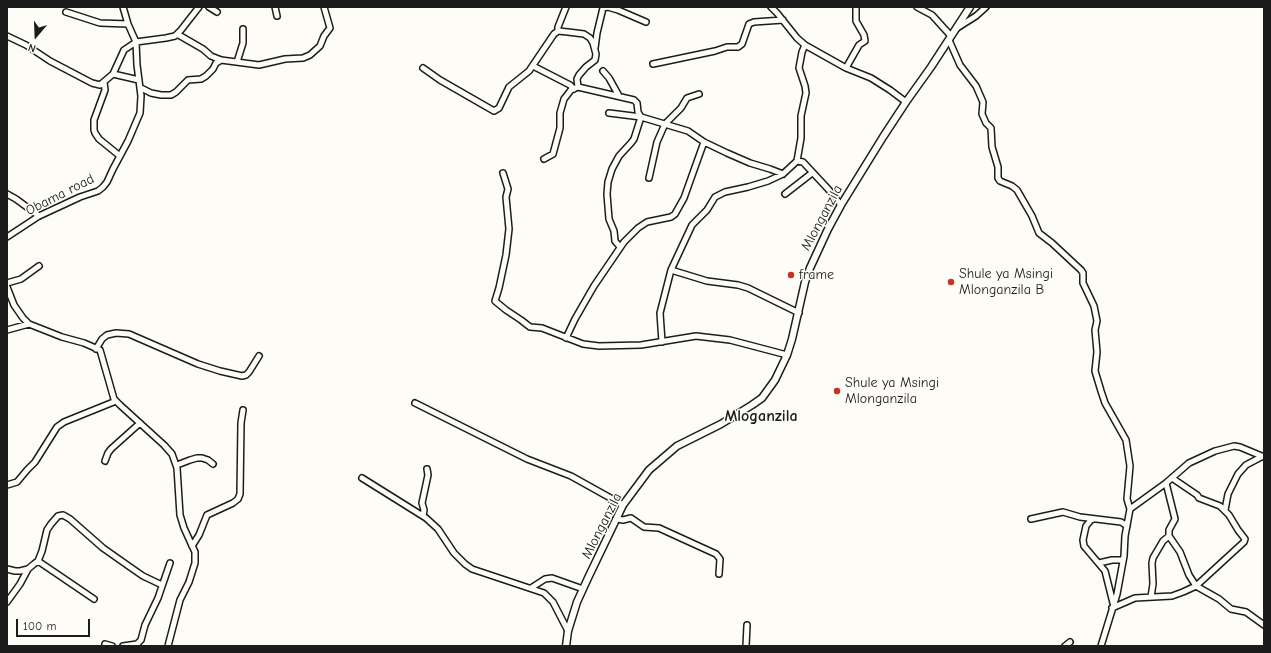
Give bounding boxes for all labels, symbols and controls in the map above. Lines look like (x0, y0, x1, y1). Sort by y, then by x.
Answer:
north arrow (16, 16, 56, 56)
text: N (26, 41, 37, 55)
street label: Obama road (23, 171, 97, 219)
street label: Mlonganzila (798, 182, 846, 254)
place label: Shule ya Msingi Mlonganzila B (959, 266, 1053, 298)
place label: frame (799, 267, 834, 283)
marker: frame (786, 270, 796, 280)
marker: Shule ya Msingi Mlonganzila B (946, 277, 956, 287)
place label: Shule ya Msingi Mlonganzila (845, 375, 939, 408)
marker: Shule ya Msingi Mlonganzila (832, 386, 842, 396)
district label: Mloganzila (724, 406, 798, 426)
street label: Mlonganzila (578, 490, 626, 562)
scale bar (18, 611, 92, 637)
text: 100 m (23, 619, 56, 633)

